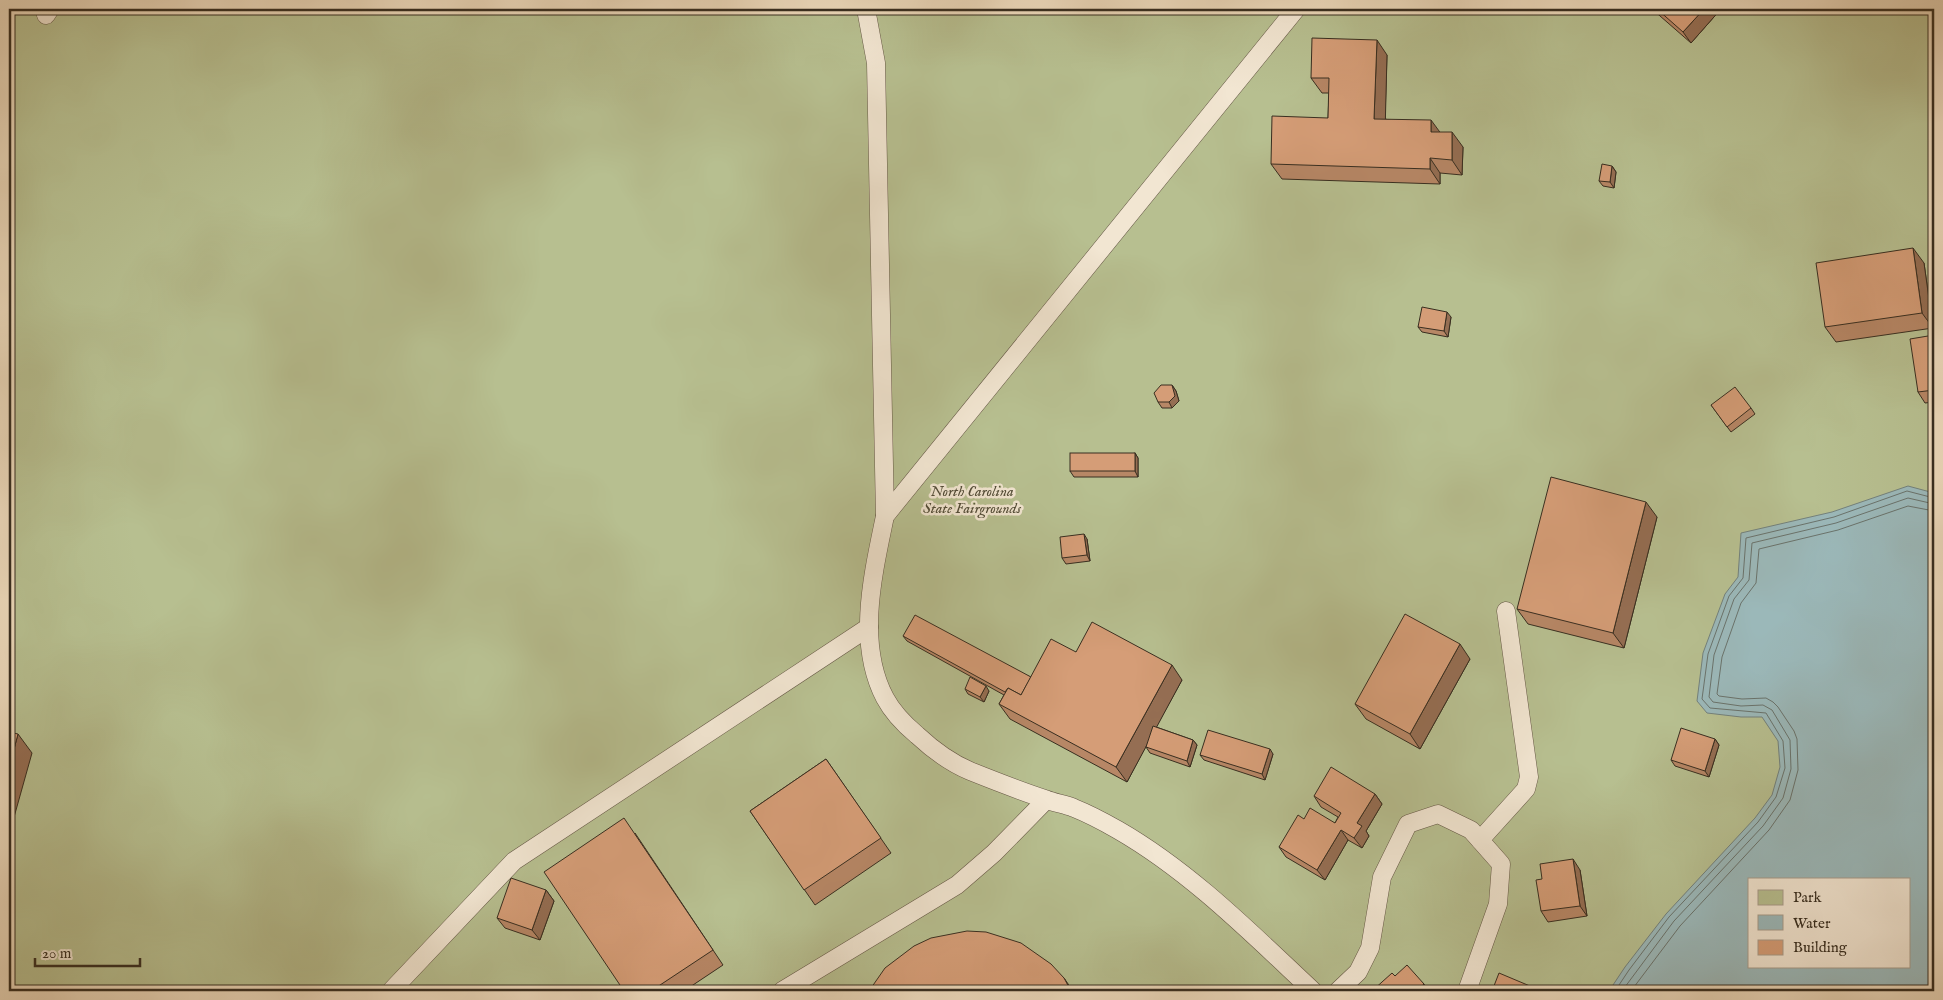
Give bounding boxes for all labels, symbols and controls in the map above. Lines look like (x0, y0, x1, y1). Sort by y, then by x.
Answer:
park label: North Carolina State Fairgrounds (923, 482, 1022, 519)
legend (1748, 878, 1910, 968)
text: Park (1793, 888, 1823, 907)
text: Water (1793, 914, 1831, 933)
scale bar (35, 935, 140, 967)
text: Building (1793, 938, 1848, 957)
text: 20 m (42, 944, 72, 963)

